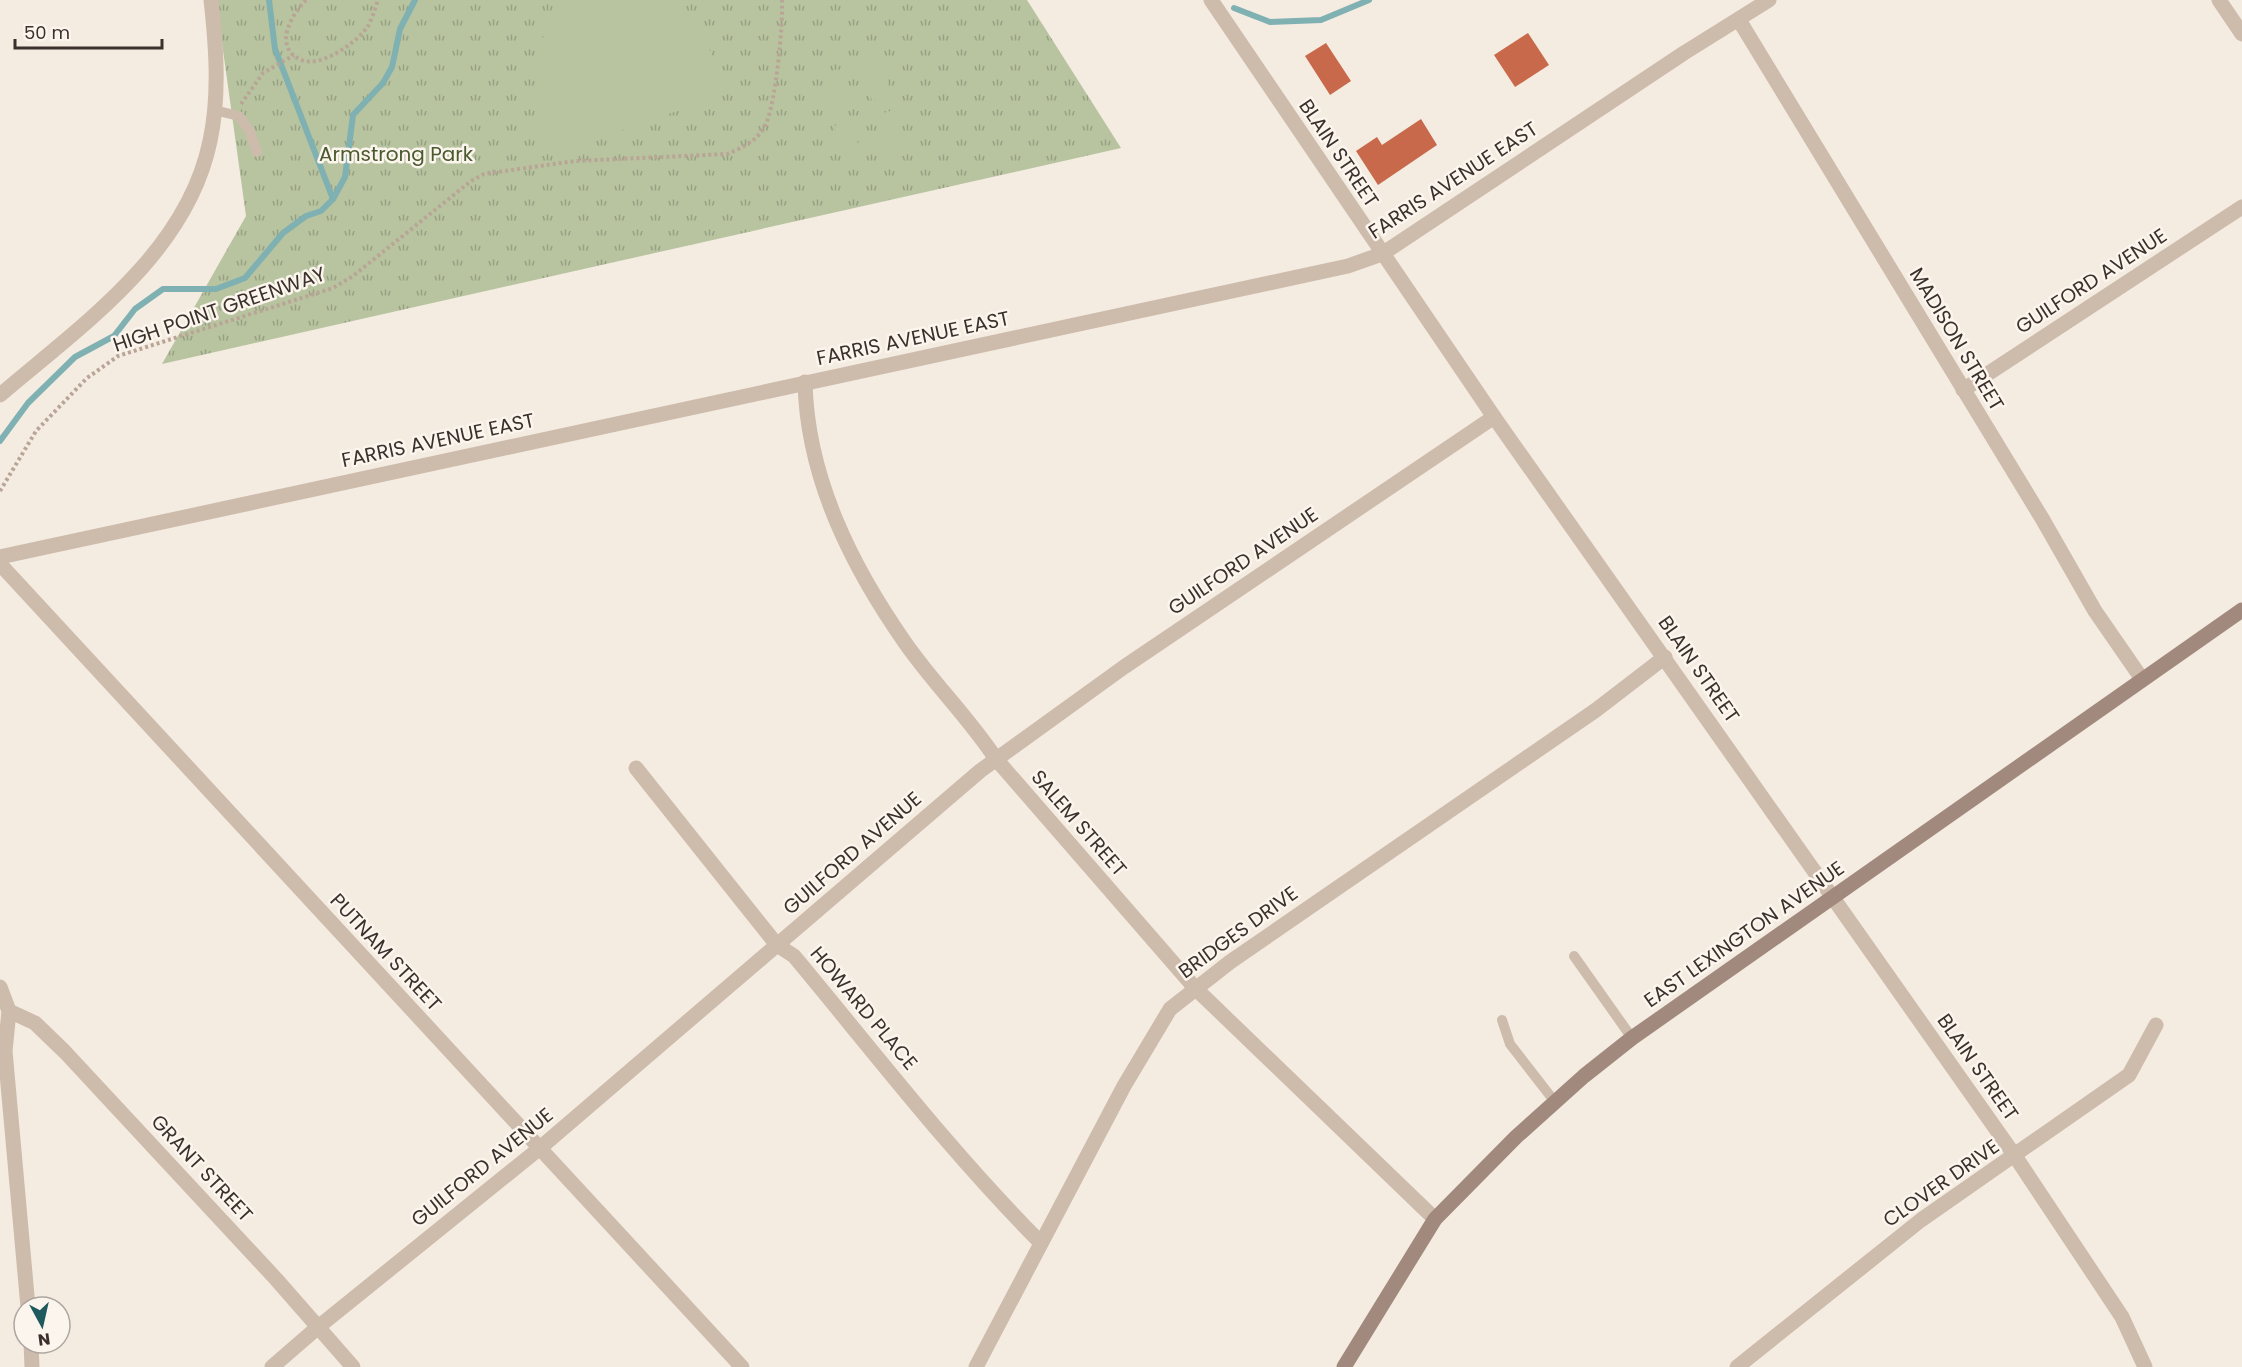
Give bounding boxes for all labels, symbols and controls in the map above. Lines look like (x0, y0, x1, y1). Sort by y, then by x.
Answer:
scale bar (15, 12, 162, 50)
text: 50 m (24, 20, 70, 45)
street label: BLAIN STREET (1293, 93, 1386, 213)
street label: FARRIS AVENUE EAST (1363, 115, 1543, 245)
park label: Armstrong Park (319, 140, 474, 168)
street label: GUILFORD AVENUE (2010, 222, 2172, 340)
street label: HIGH POINT GREENWAY (109, 259, 329, 359)
street label: MADISON STREET (1903, 262, 2011, 416)
street label: FARRIS AVENUE EAST (814, 304, 1012, 372)
street label: FARRIS AVENUE EAST (339, 406, 537, 474)
street label: GUILFORD AVENUE (1163, 500, 1323, 622)
street label: BLAIN STREET (1652, 610, 1746, 728)
street label: SALEM STREET (1025, 764, 1133, 882)
street label: GUILFORD AVENUE (777, 785, 927, 921)
street label: EAST LEXINGTON AVENUE (1638, 854, 1850, 1014)
street label: BRIDGES DRIVE (1173, 879, 1303, 985)
street label: PUTNAM STREET (324, 887, 448, 1017)
street label: HOWARD PLACE (804, 940, 924, 1076)
street label: BLAIN STREET (1931, 1008, 2025, 1126)
street label: GUILFORD AVENUE (405, 1101, 559, 1233)
street label: GRANT STREET (145, 1108, 259, 1228)
street label: CLOVER DRIVE (1877, 1133, 2005, 1233)
north arrow (12, 1295, 72, 1355)
text: N (36, 1327, 52, 1352)

